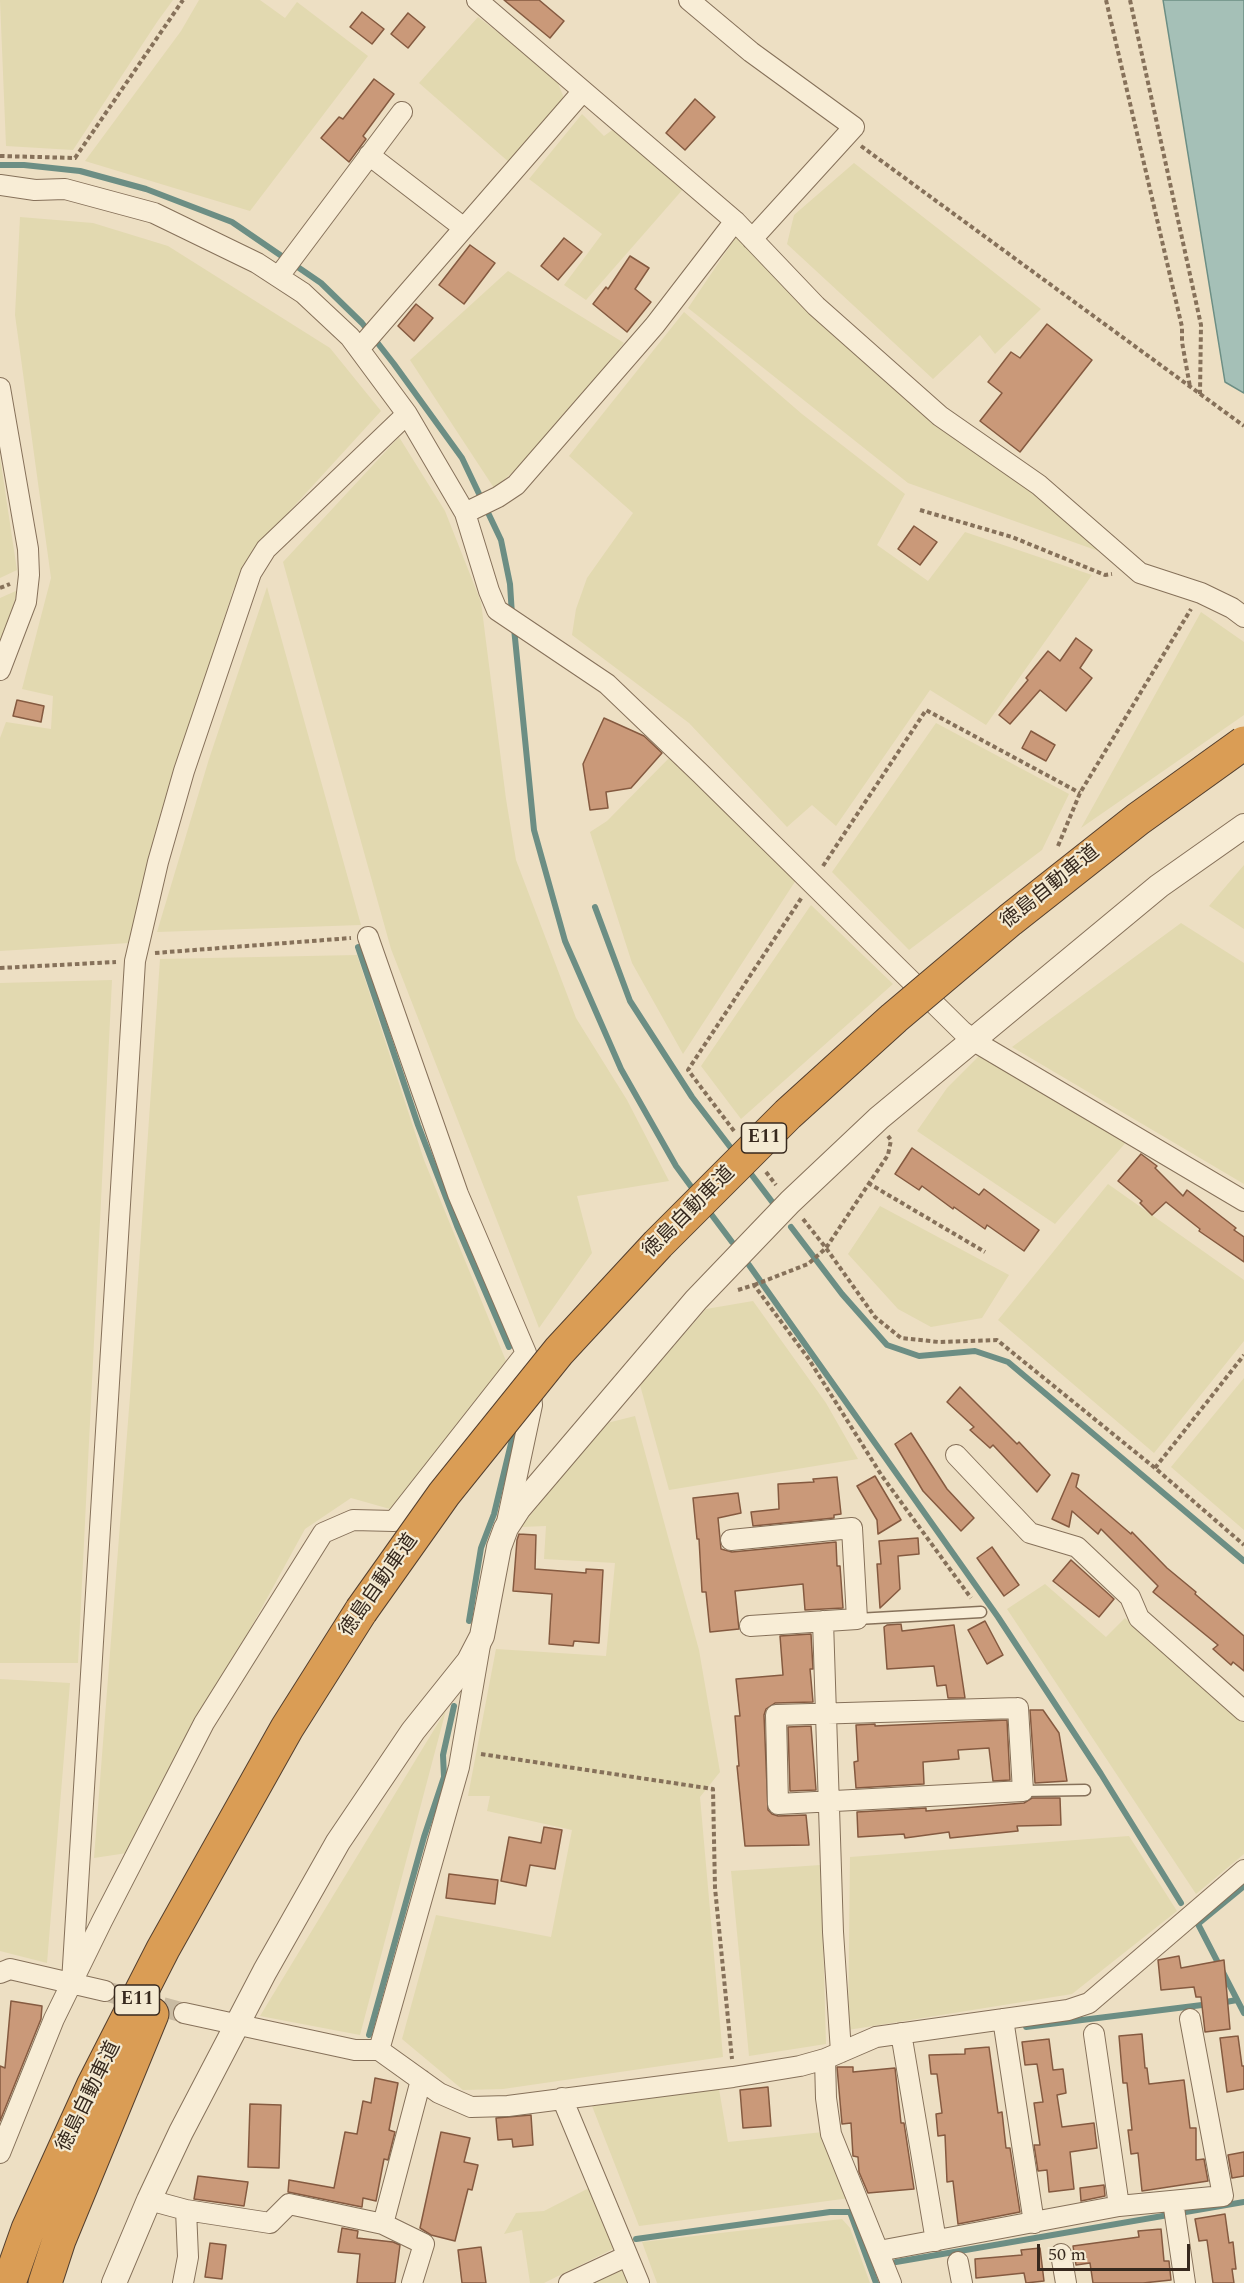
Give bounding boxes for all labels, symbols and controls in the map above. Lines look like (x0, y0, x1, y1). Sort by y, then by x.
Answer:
street label: 徳島自動車道 (997, 841, 1105, 935)
road number: E11 (742, 1123, 786, 1153)
street label: 徳島自動車道 (639, 1162, 741, 1264)
street label: 徳島自動車道 (336, 1530, 424, 1642)
road number: E11 (114, 1985, 160, 2015)
street label: 徳島自動車道 (53, 2038, 127, 2156)
scale bar (1040, 2232, 1193, 2270)
text: 50 m (1048, 2241, 1086, 2268)

